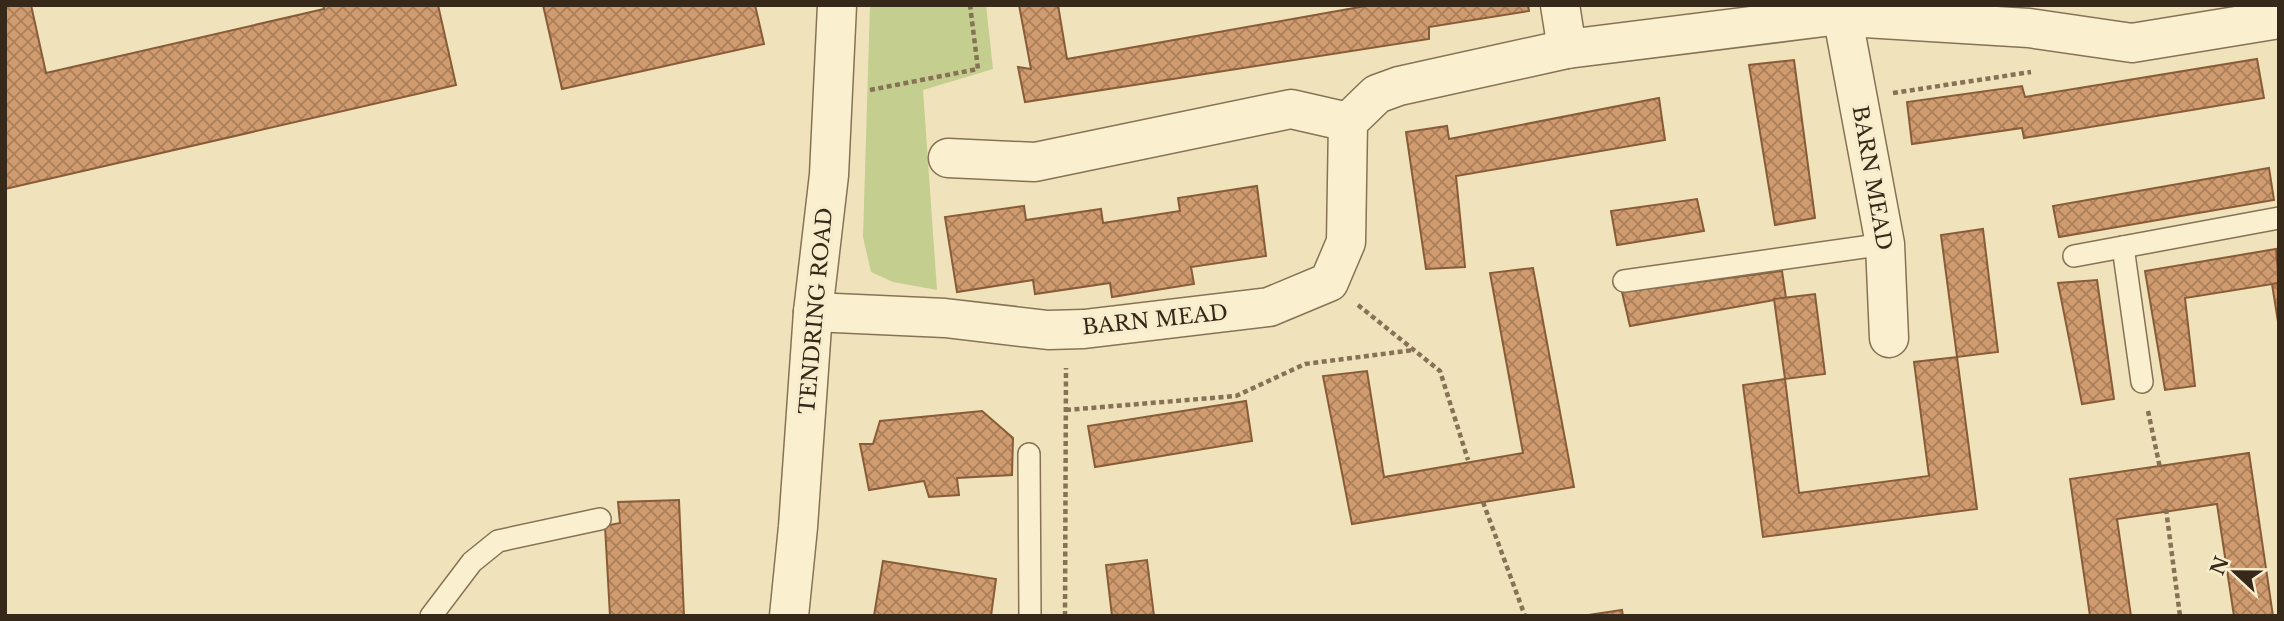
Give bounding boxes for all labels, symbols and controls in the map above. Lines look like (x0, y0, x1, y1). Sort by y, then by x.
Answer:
street label: BARN MEAD (1846, 104, 1898, 252)
street label: TENDRING ROAD (794, 207, 838, 415)
street label: BARN MEAD (1081, 299, 1229, 341)
north arrow (2200, 537, 2270, 607)
text: N (2206, 553, 2234, 578)

